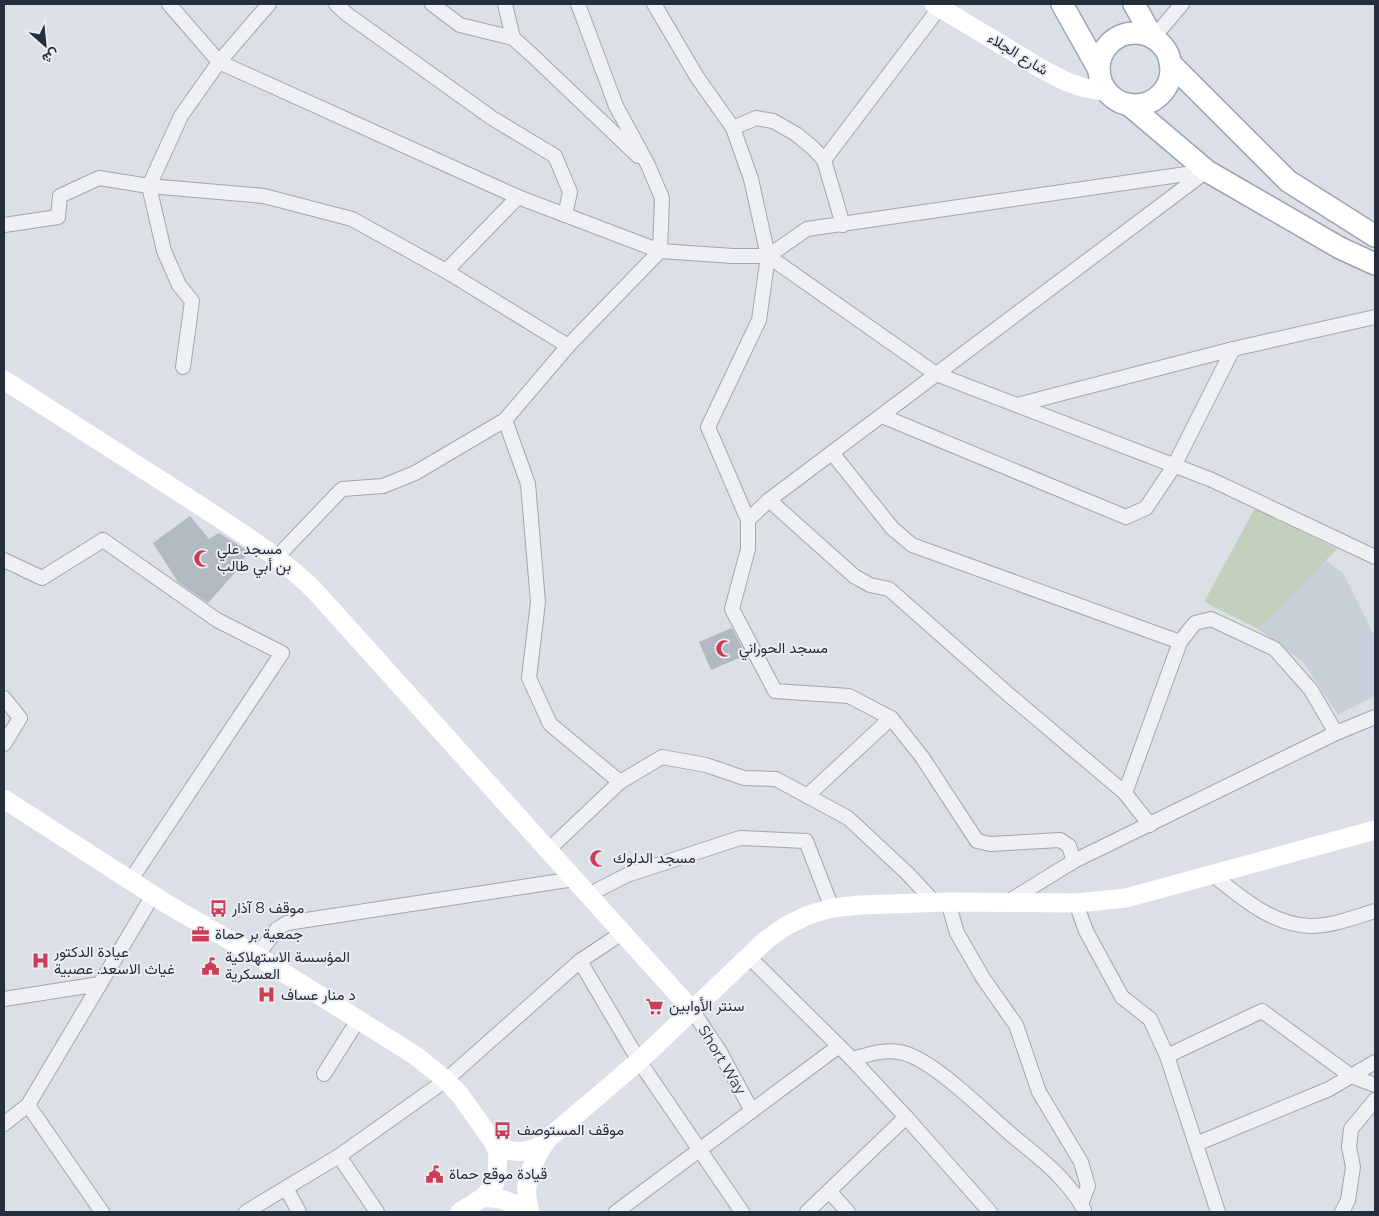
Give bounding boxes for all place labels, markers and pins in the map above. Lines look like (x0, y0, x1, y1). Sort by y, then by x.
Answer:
place label: مسجد علي بن أبي طالب (217, 539, 291, 579)
mosque icon: مسجد علي بن أبي طالب (193, 548, 213, 568)
mosque icon: مسجد الحوراني (715, 638, 735, 658)
place label: مسجد الحوراني (739, 638, 828, 661)
mosque icon: مسجد الدلوك (589, 848, 609, 868)
place label: مسجد الدلوك (613, 848, 696, 867)
bus stop icon: موقف 8 آذار (208, 898, 228, 918)
place label: موقف 8 آذار (231, 898, 304, 917)
office icon: جمعية بر حماة (191, 924, 211, 944)
place label: جمعية بر حماة (215, 924, 303, 943)
place label: عيادة الدكتور غياث الاسعد. عصبية (53, 942, 175, 978)
place label: المؤسسة الاستهلاكية العسكرية (225, 947, 350, 983)
hospital icon: عيادة الدكتور غياث الاسعد. عصبية (30, 951, 50, 971)
public building icon: المؤسسة الاستهلاكية العسكرية (201, 956, 221, 976)
hospital icon: د منار عساف (257, 985, 277, 1005)
place label: د منار عساف (281, 985, 356, 1004)
supermarket icon: سنتر الأوابين (645, 996, 665, 1016)
place label: سنتر الأوابين (669, 996, 744, 1016)
bus stop icon: موقف المستوصف (493, 1120, 513, 1140)
place label: موقف المستوصف (517, 1120, 624, 1139)
public building icon: قيادة موقع حماة (425, 1164, 445, 1184)
place label: قيادة موقع حماة (449, 1164, 547, 1185)

